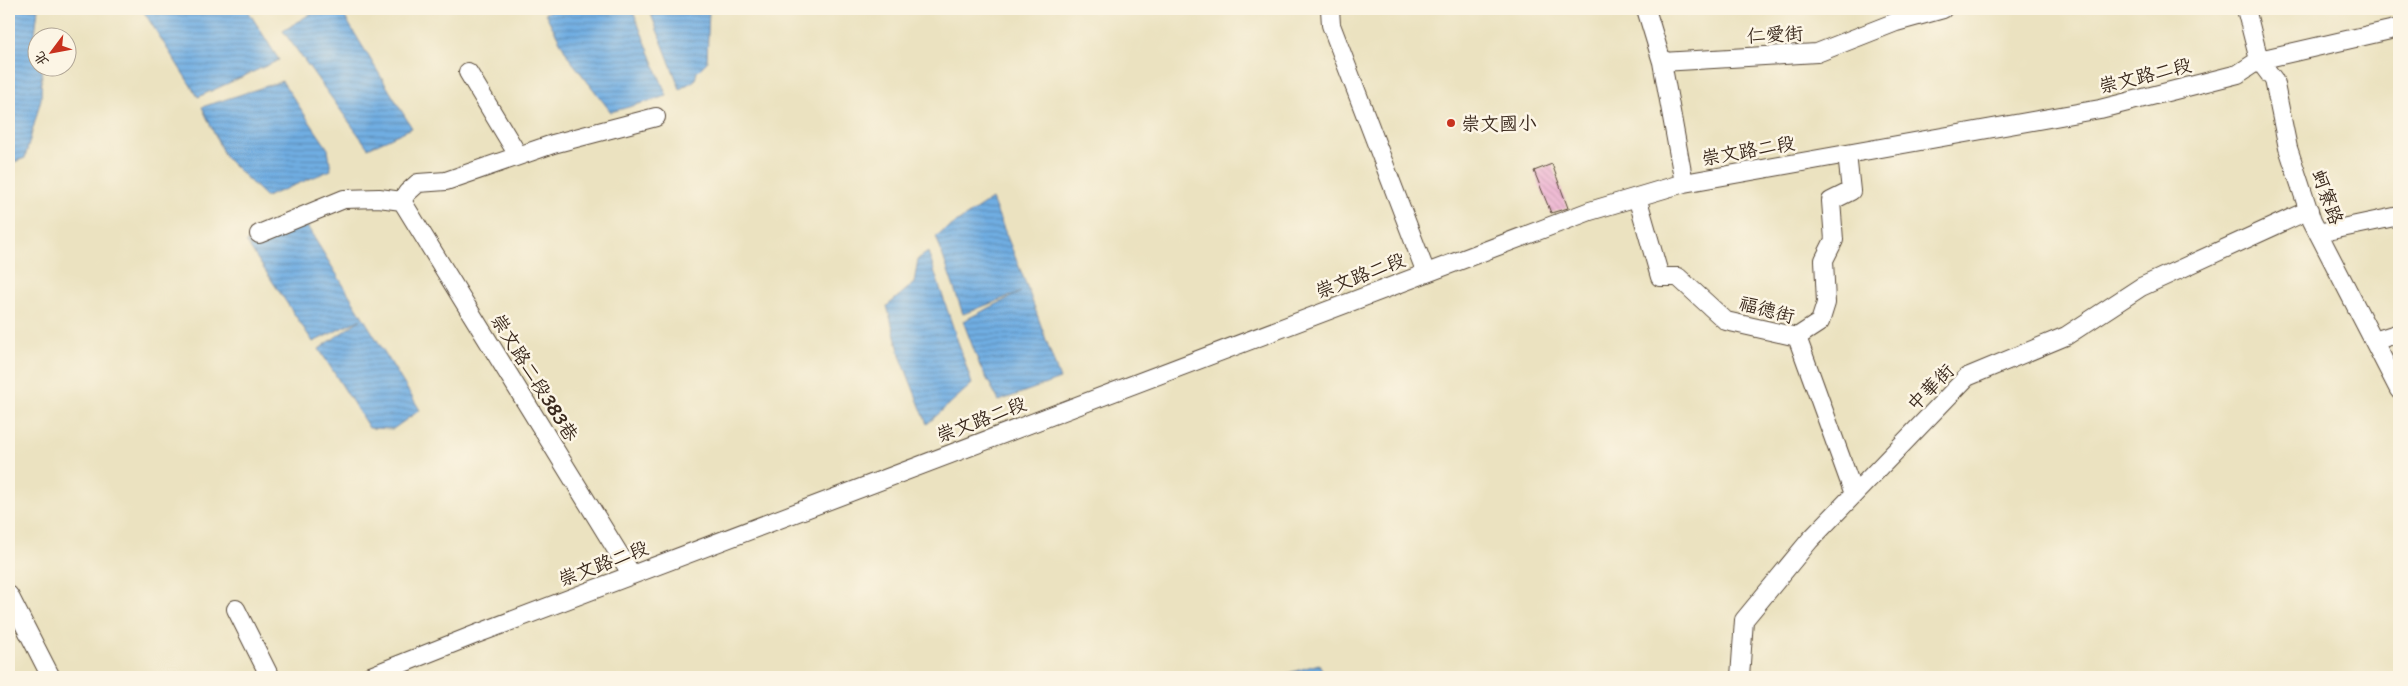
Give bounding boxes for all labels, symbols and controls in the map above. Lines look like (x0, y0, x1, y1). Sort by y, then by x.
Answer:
street label: 仁愛街 (1746, 17, 1804, 52)
north arrow (28, 28, 78, 78)
text: 北 (27, 46, 56, 71)
street label: 崇文路二段 (2095, 48, 2195, 103)
place label: 崇文國小 (1461, 107, 1537, 140)
marker: 崇文國小 (1445, 117, 1457, 129)
street label: 崇文路二段 (1698, 126, 1798, 175)
street label: 蚵寮路 (2302, 165, 2353, 230)
street label: 崇文路二段 (1310, 243, 1410, 308)
street label: 福德街 (1735, 286, 1799, 333)
street label: 崇文路二段383巷 (482, 306, 587, 448)
street label: 中華街 (1899, 356, 1962, 419)
street label: 崇文路二段 (931, 387, 1031, 452)
street label: 崇文路二段 (553, 531, 653, 596)

